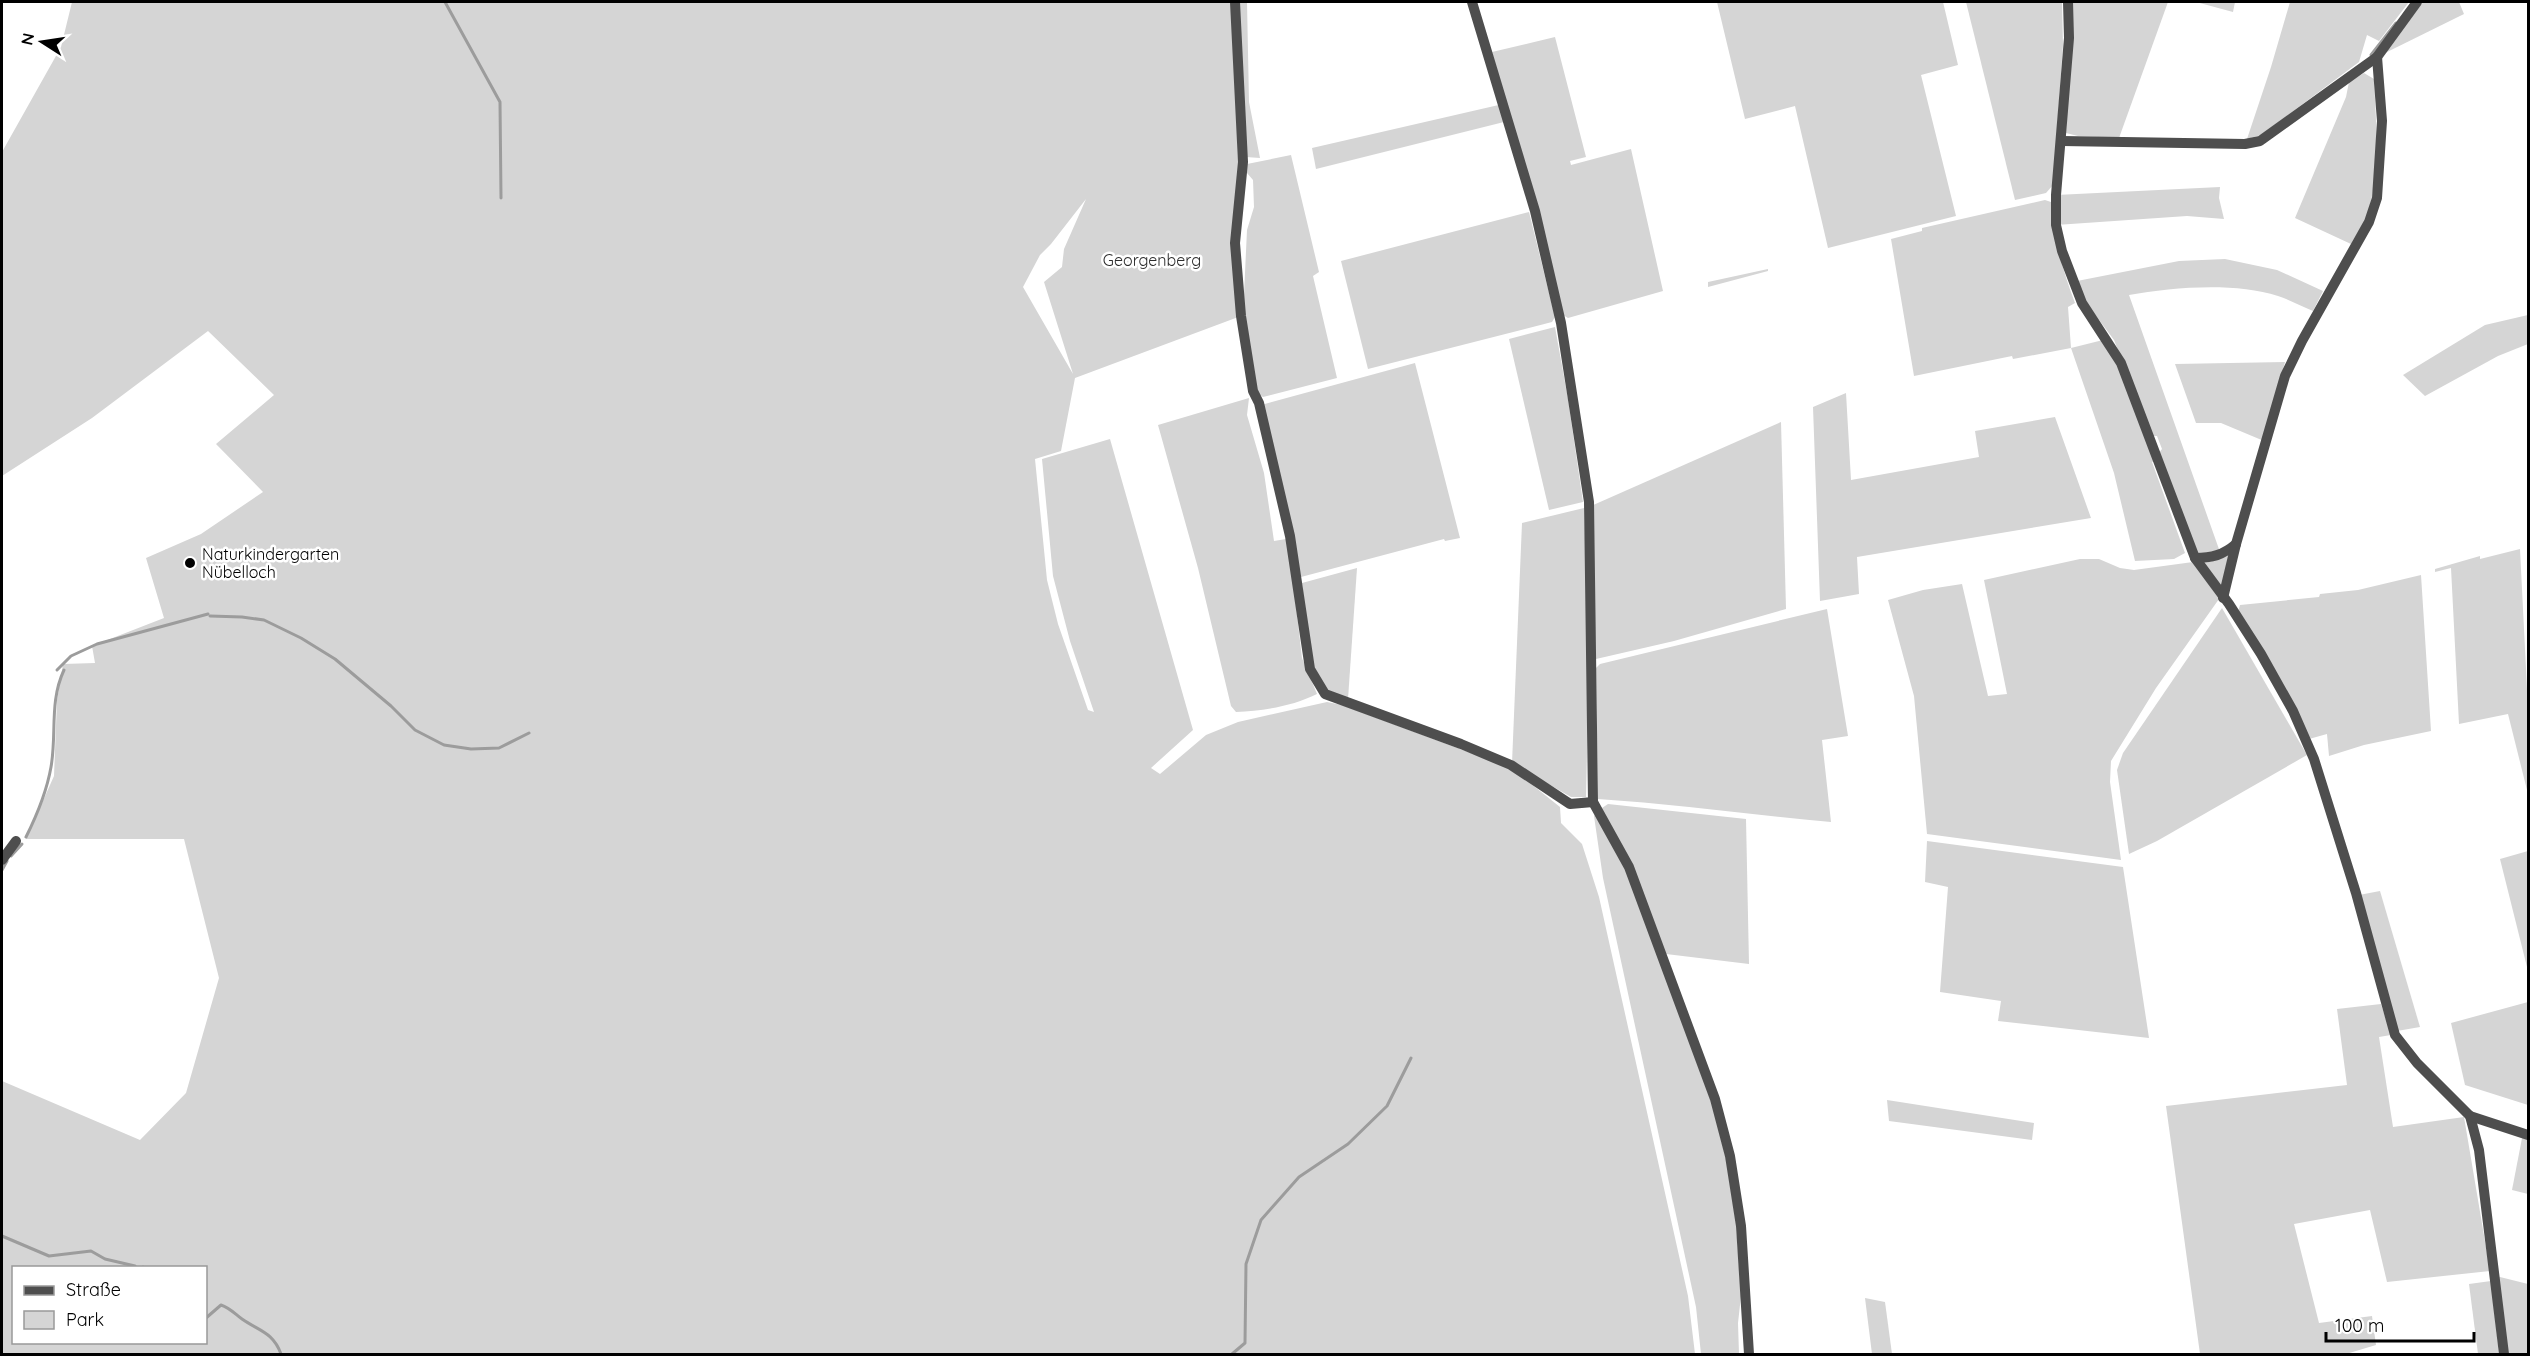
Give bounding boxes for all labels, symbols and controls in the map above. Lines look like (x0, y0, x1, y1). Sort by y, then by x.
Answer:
north arrow (12, 12, 72, 72)
text: N (16, 31, 38, 47)
park label: Georgenberg (1103, 250, 1201, 270)
place label: Naturkindergarten Nübelloch (202, 544, 339, 582)
marker: Naturkindergarten Nübelloch (183, 556, 197, 570)
legend (12, 1266, 207, 1344)
text: Straße (66, 1278, 121, 1301)
scale bar (2326, 1305, 2474, 1343)
text: Park (66, 1308, 104, 1331)
text: 100 m (2335, 1314, 2384, 1337)

